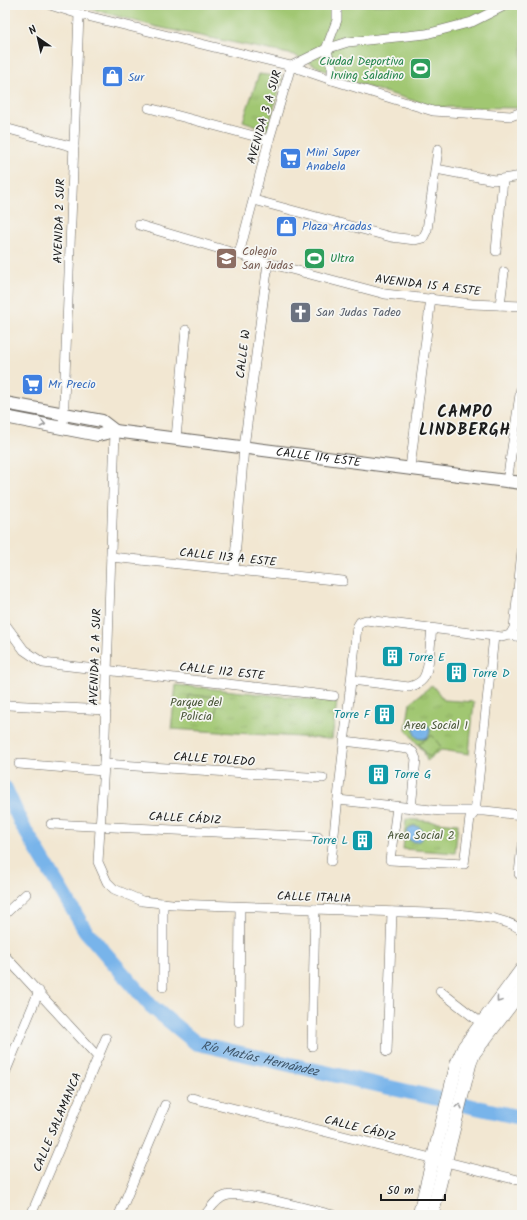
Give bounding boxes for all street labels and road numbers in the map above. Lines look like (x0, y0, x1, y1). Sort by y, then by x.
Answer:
street label: AVENIDA 3 A SUR (242, 68, 287, 166)
street label: AVENIDA 2 SUR (49, 178, 70, 264)
street label: AVENIDA 15 A ESTE (374, 270, 483, 302)
street label: CALLE W (231, 329, 256, 379)
street label: CALLE 114 ESTE (275, 443, 363, 472)
street label: CALLE 113 A ESTE (178, 543, 278, 572)
street label: AVENIDA 2 A SUR (84, 608, 107, 706)
street label: CALLE 112 ESTE (178, 658, 266, 686)
street label: CALLE TOLEDO (172, 747, 256, 772)
street label: CALLE CÁDIZ (148, 807, 222, 830)
street label: CALLE ITALIA (276, 887, 352, 908)
street label: CALLE SALAMANCA (28, 1070, 87, 1175)
street label: CALLE CÁDIZ (322, 1110, 398, 1147)

